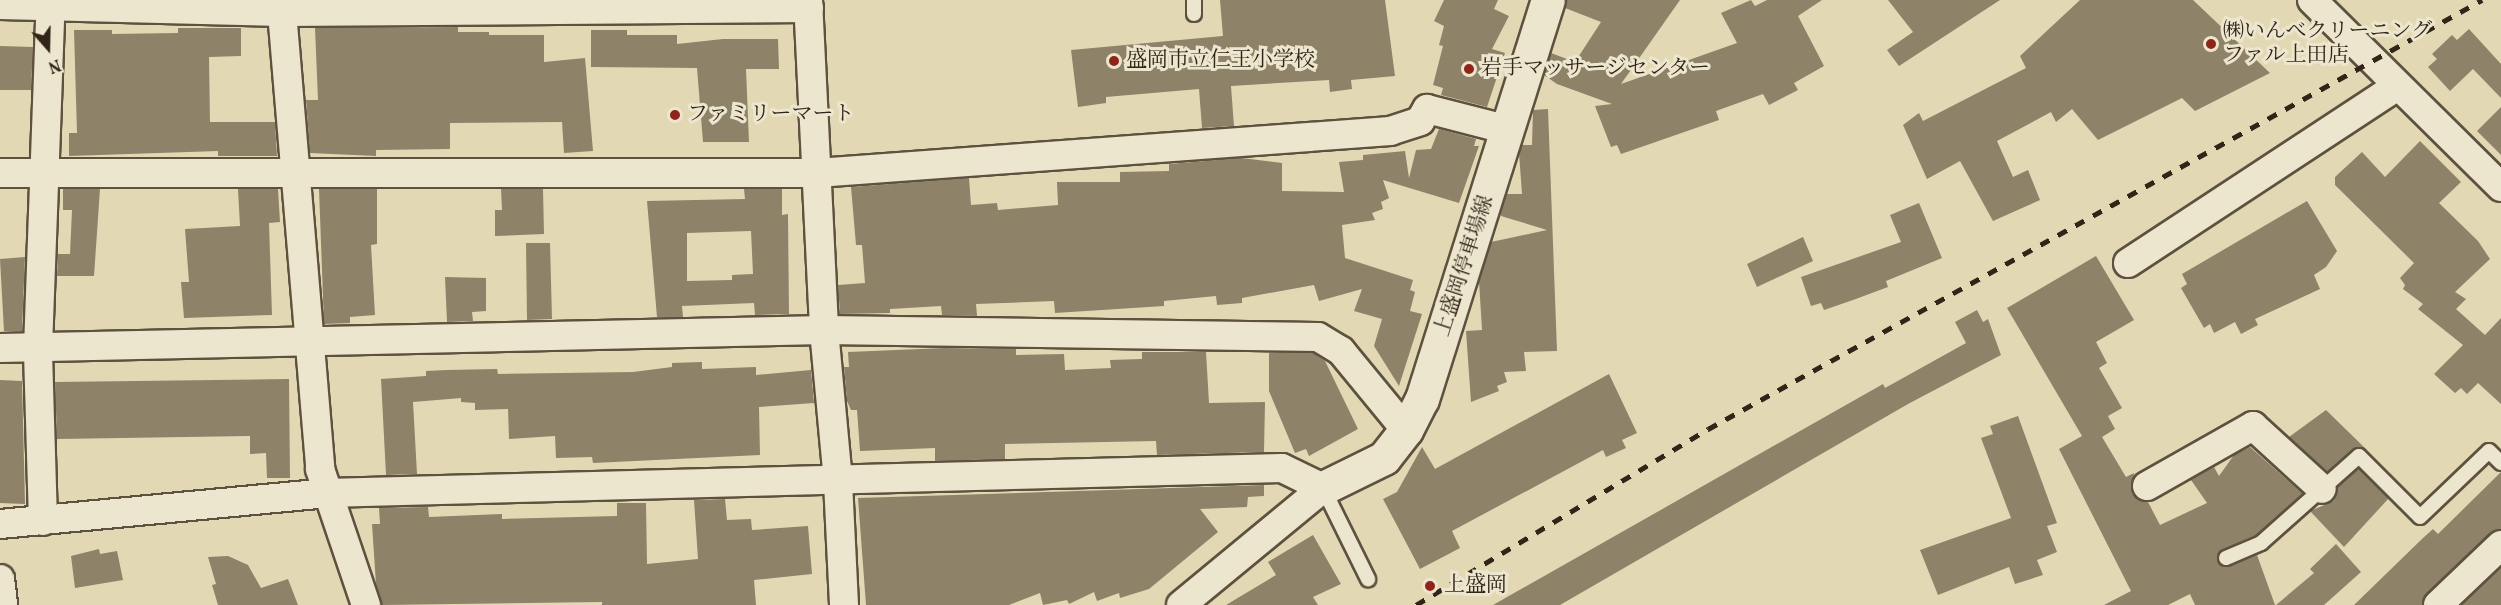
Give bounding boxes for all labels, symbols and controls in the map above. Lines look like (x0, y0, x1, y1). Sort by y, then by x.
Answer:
north arrow (18, 18, 78, 78)
place label: ㈱いんべクリーニング ファル上田店 (2223, 19, 2433, 69)
marker: ㈱いんべクリーニング ファル上田店 (2204, 37, 2218, 51)
place label: 盛岡市立仁王小学校 (1126, 48, 1315, 74)
text: N (45, 53, 63, 77)
marker: 盛岡市立仁王小学校 (1107, 54, 1121, 68)
place label: 岩手マッサージセンター (1481, 56, 1712, 82)
marker: 岩手マッサージセンター (1462, 62, 1476, 76)
place label: ファミリーマート (687, 102, 855, 128)
marker: ファミリーマート (668, 108, 682, 122)
street label: 上盛岡停車場線 (1430, 192, 1500, 340)
place label: 上盛岡 (1444, 573, 1507, 599)
marker: 上盛岡 (1421, 577, 1439, 595)

